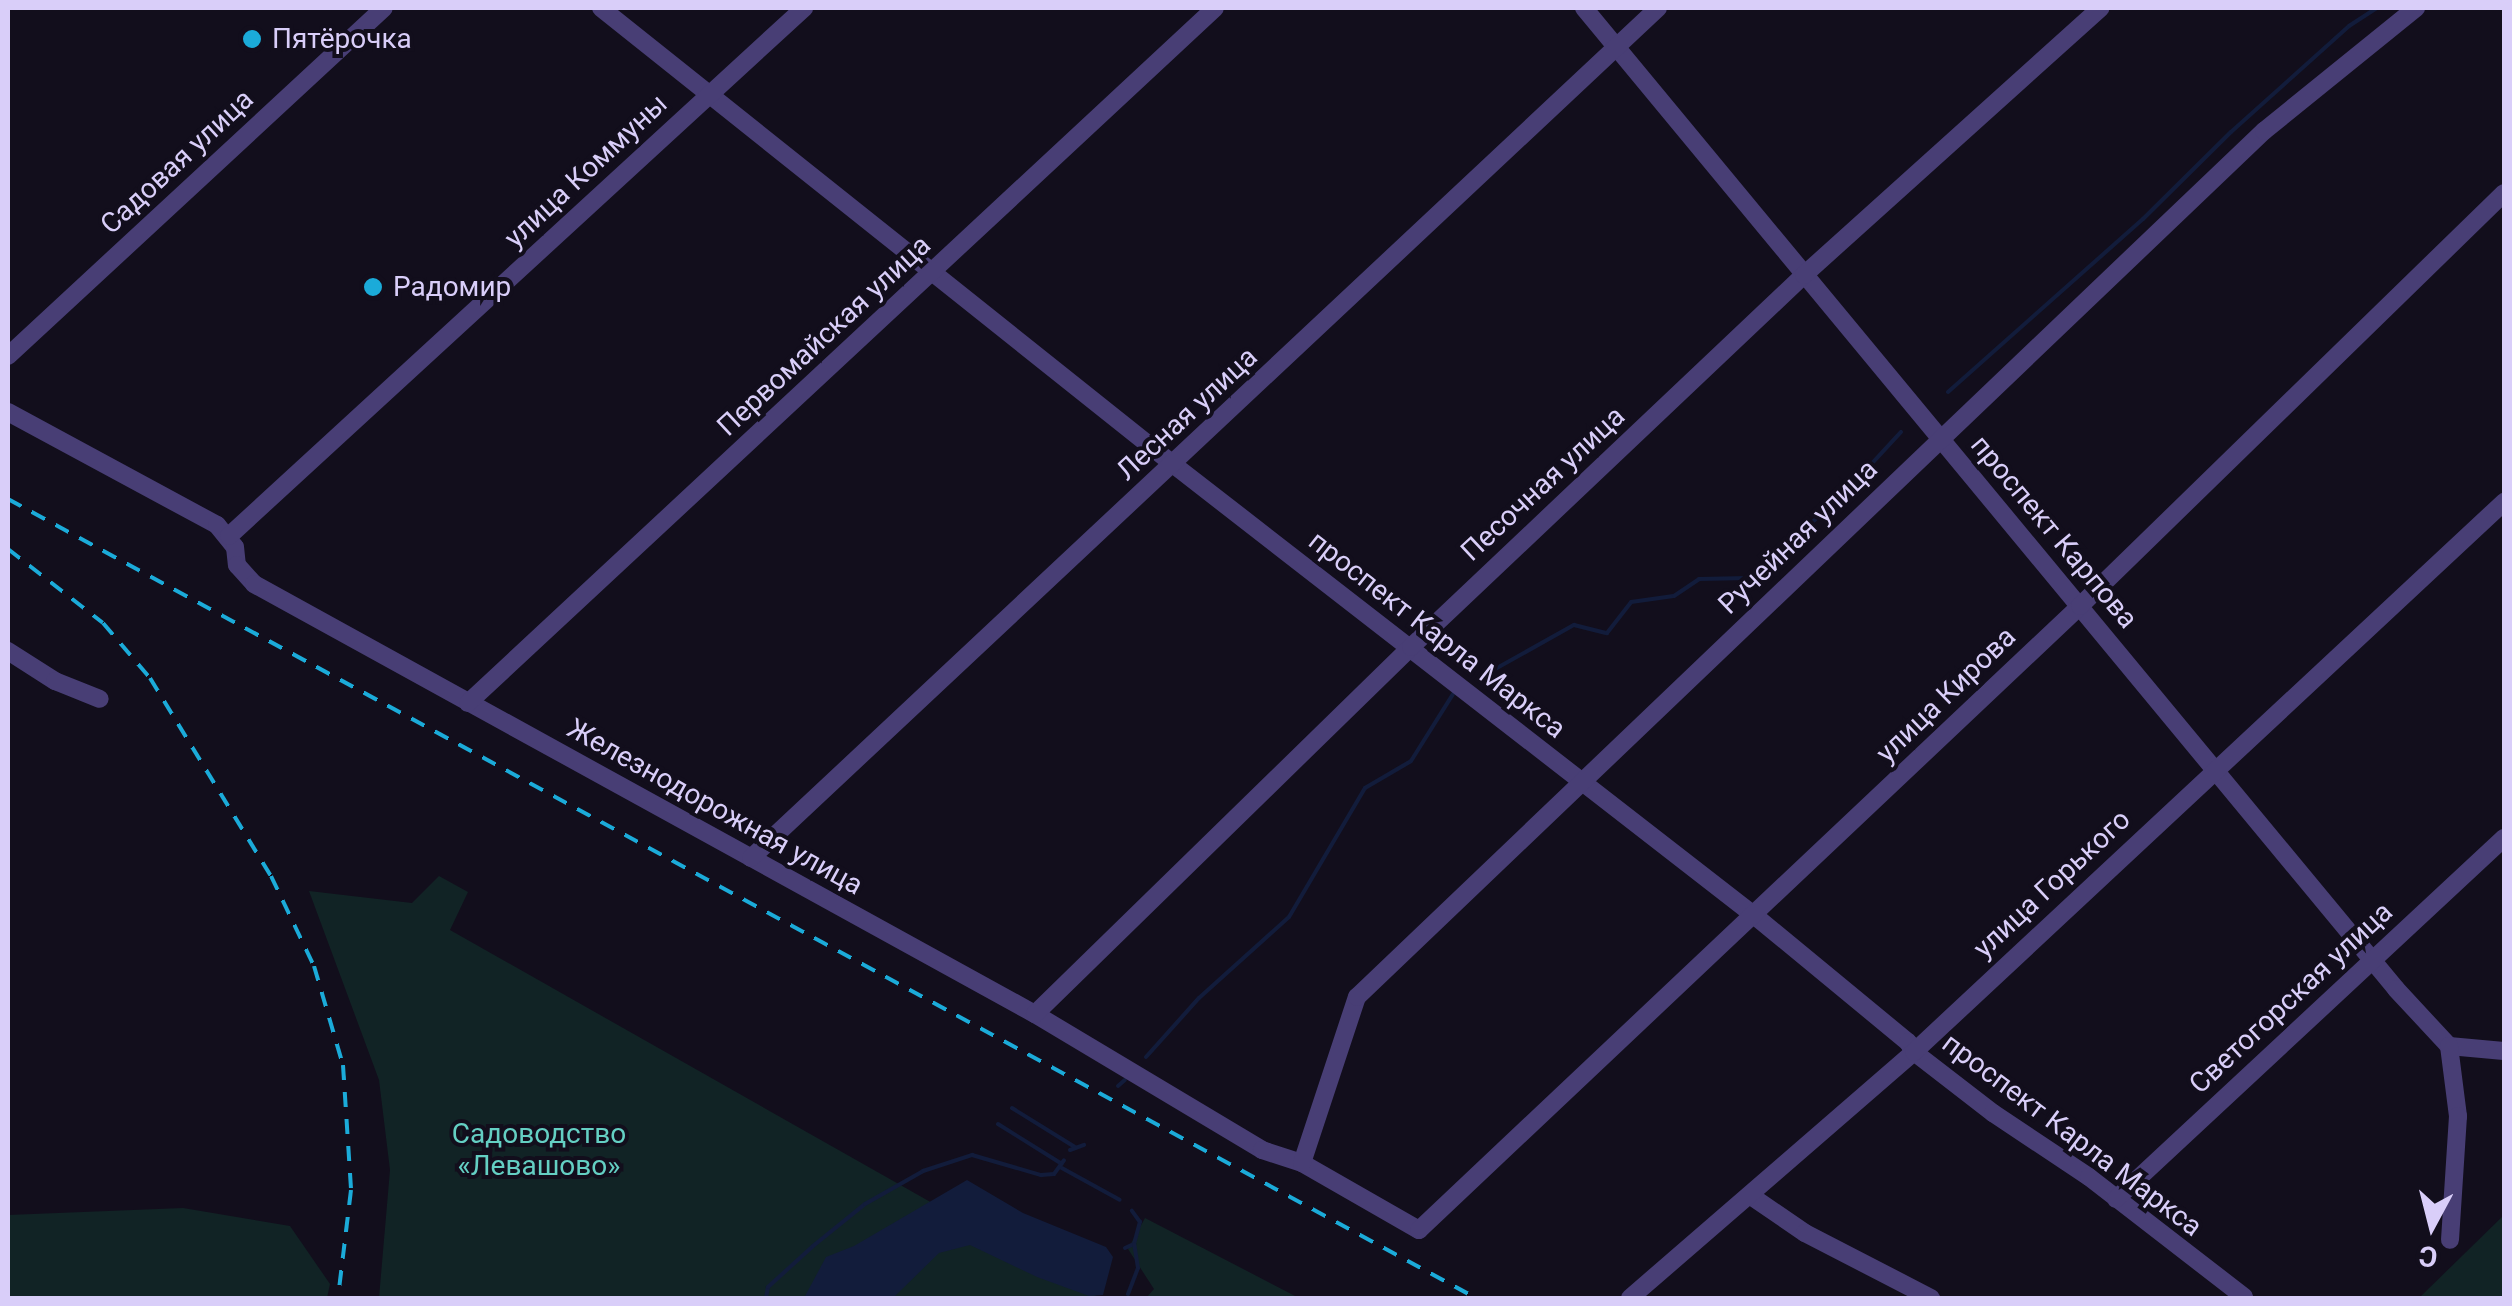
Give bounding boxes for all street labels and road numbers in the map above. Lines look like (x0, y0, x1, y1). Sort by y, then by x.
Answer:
street label: Садовая улица (94, 83, 260, 241)
street label: улица Коммуны (498, 87, 674, 255)
street label: Первомайская улица (711, 229, 937, 443)
street label: Лесная улица (1110, 340, 1264, 488)
street label: Песочная улица (1454, 400, 1632, 568)
street label: проспект Карпова (1964, 429, 2144, 635)
street label: Ручейная улица (1712, 453, 1884, 621)
street label: проспект Карла Маркса (1302, 524, 1572, 746)
street label: улица Кирова (1869, 620, 2023, 770)
street label: Железнодорожная улица (561, 712, 869, 902)
street label: улица Горького (1967, 803, 2137, 965)
street label: Светогорская улица (2183, 895, 2399, 1101)
street label: проспект Карла Маркса (1936, 1026, 2208, 1244)

